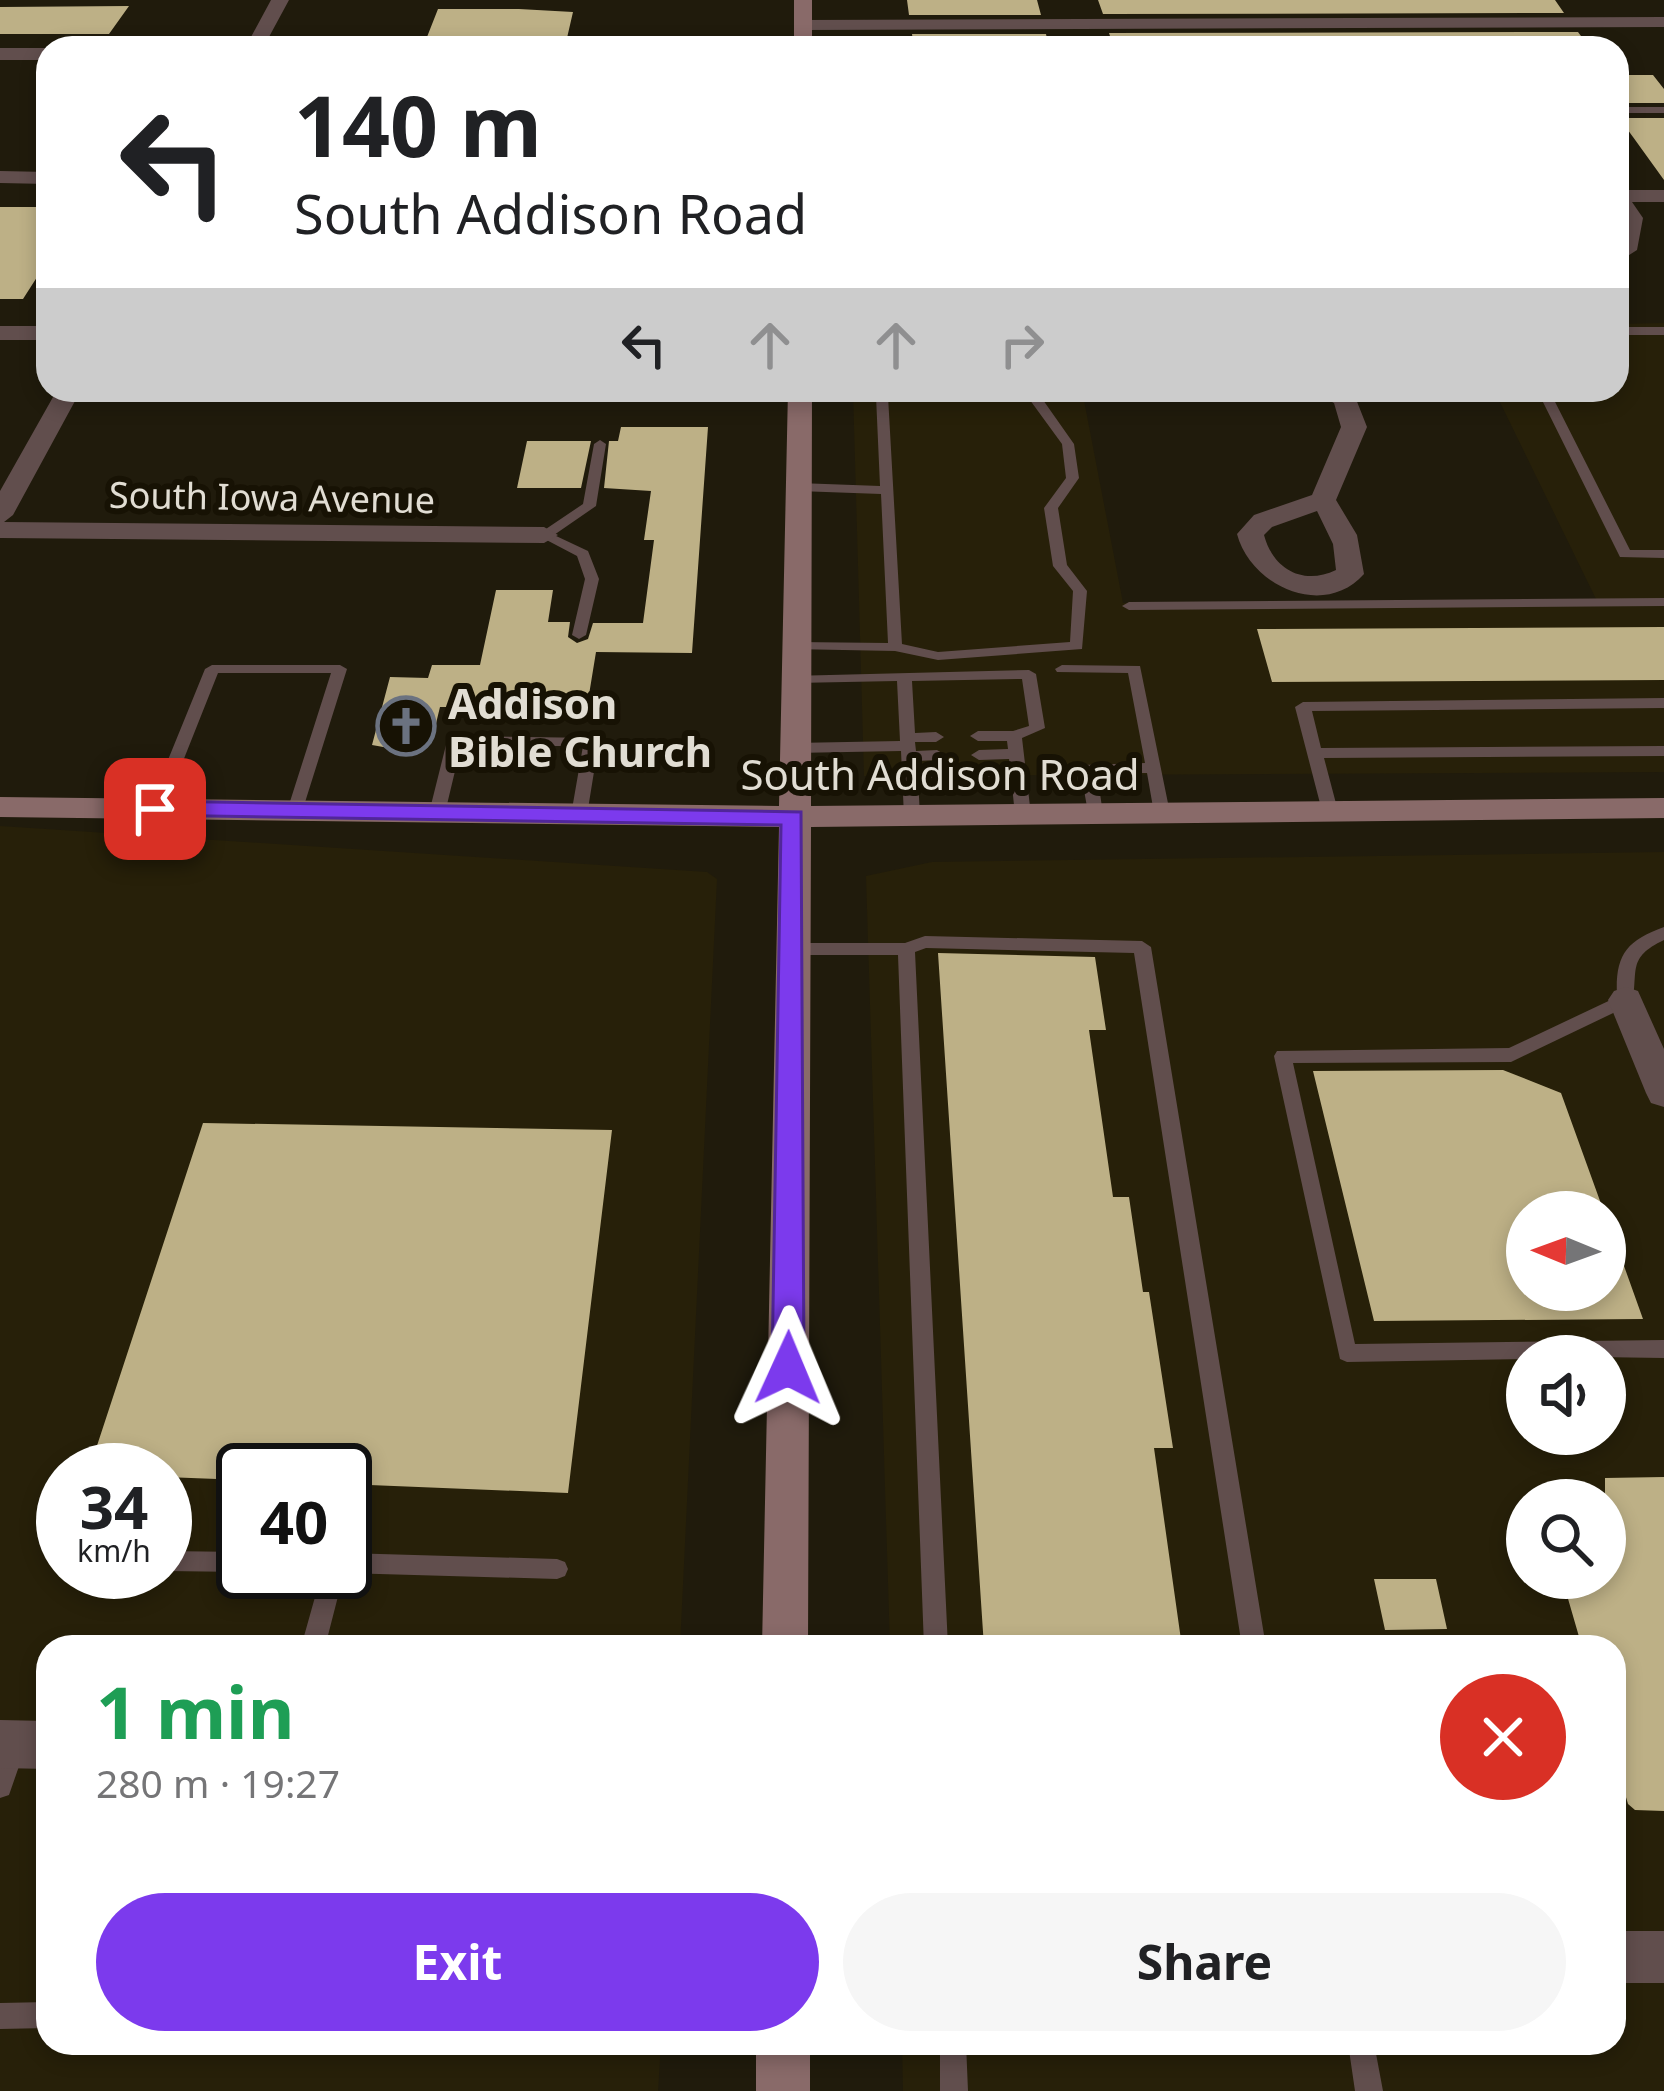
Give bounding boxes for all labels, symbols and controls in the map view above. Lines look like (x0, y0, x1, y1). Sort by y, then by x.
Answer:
text: 140 m (294, 67, 542, 182)
icon: left (96, 84, 252, 240)
text: South Addison Road (294, 176, 807, 250)
icon: left (611, 312, 677, 378)
icon: ahead (737, 312, 803, 378)
icon: ahead (863, 312, 929, 378)
icon: right (989, 312, 1055, 378)
street label: South Iowa Avenue (109, 470, 435, 524)
place label: Addison Bible Church (448, 674, 712, 779)
church icon: Addison Bible Church (375, 695, 437, 757)
street label: South Addison Road (740, 745, 1140, 802)
pin (104, 758, 206, 860)
icon: arrive (122, 776, 188, 842)
north arrow (1506, 1191, 1626, 1311)
map controls (1506, 1191, 1626, 1599)
position arrow (725, 1305, 851, 1431)
button: sound (1506, 1335, 1626, 1455)
speed limit sign: 40 (216, 1443, 372, 1599)
text: 34 (80, 1465, 148, 1547)
button: search (1506, 1479, 1626, 1599)
text: km/h (77, 1530, 151, 1571)
text: 1 min (96, 1662, 294, 1760)
button: close (1440, 1674, 1566, 1800)
text: 280 m · 19:27 (96, 1756, 340, 1809)
button: Exit (96, 1893, 819, 2031)
button: Share (843, 1893, 1566, 2031)

